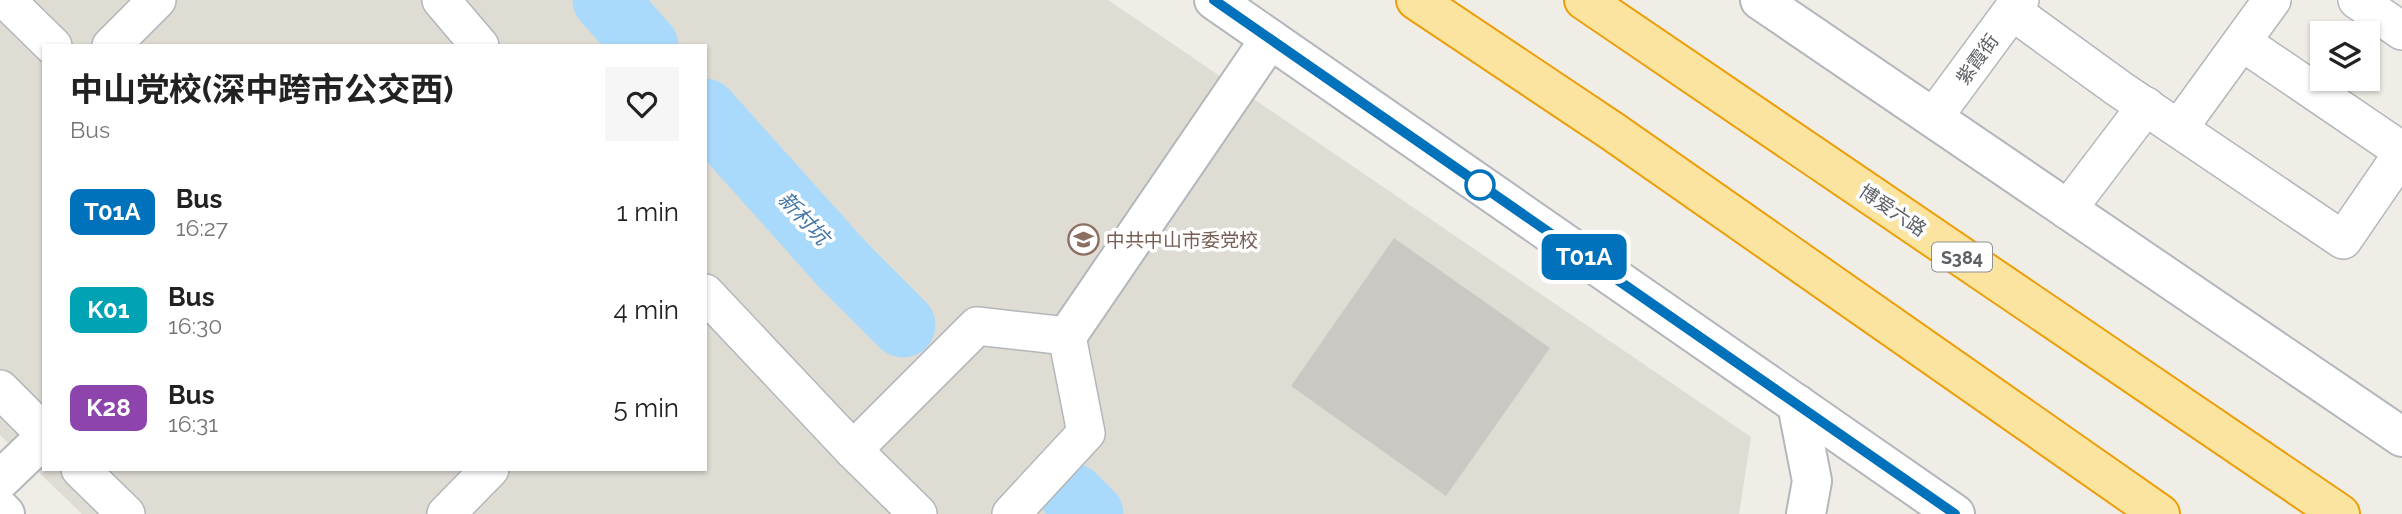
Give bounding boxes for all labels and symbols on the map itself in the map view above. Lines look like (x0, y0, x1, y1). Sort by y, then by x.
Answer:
street label: 紫霞街 (1951, 29, 2003, 89)
unlabelled marker (1465, 170, 1495, 200)
street label: 博爱六路 (1855, 180, 1931, 240)
water label: 新村坑 (773, 186, 837, 252)
school or university icon: 中共中山市委党校 (1066, 223, 1100, 257)
place label: 中共中山市委党校 (1106, 229, 1258, 251)
line badge: T01A (1535, 234, 1633, 280)
road number: S384 (1932, 243, 1992, 272)

